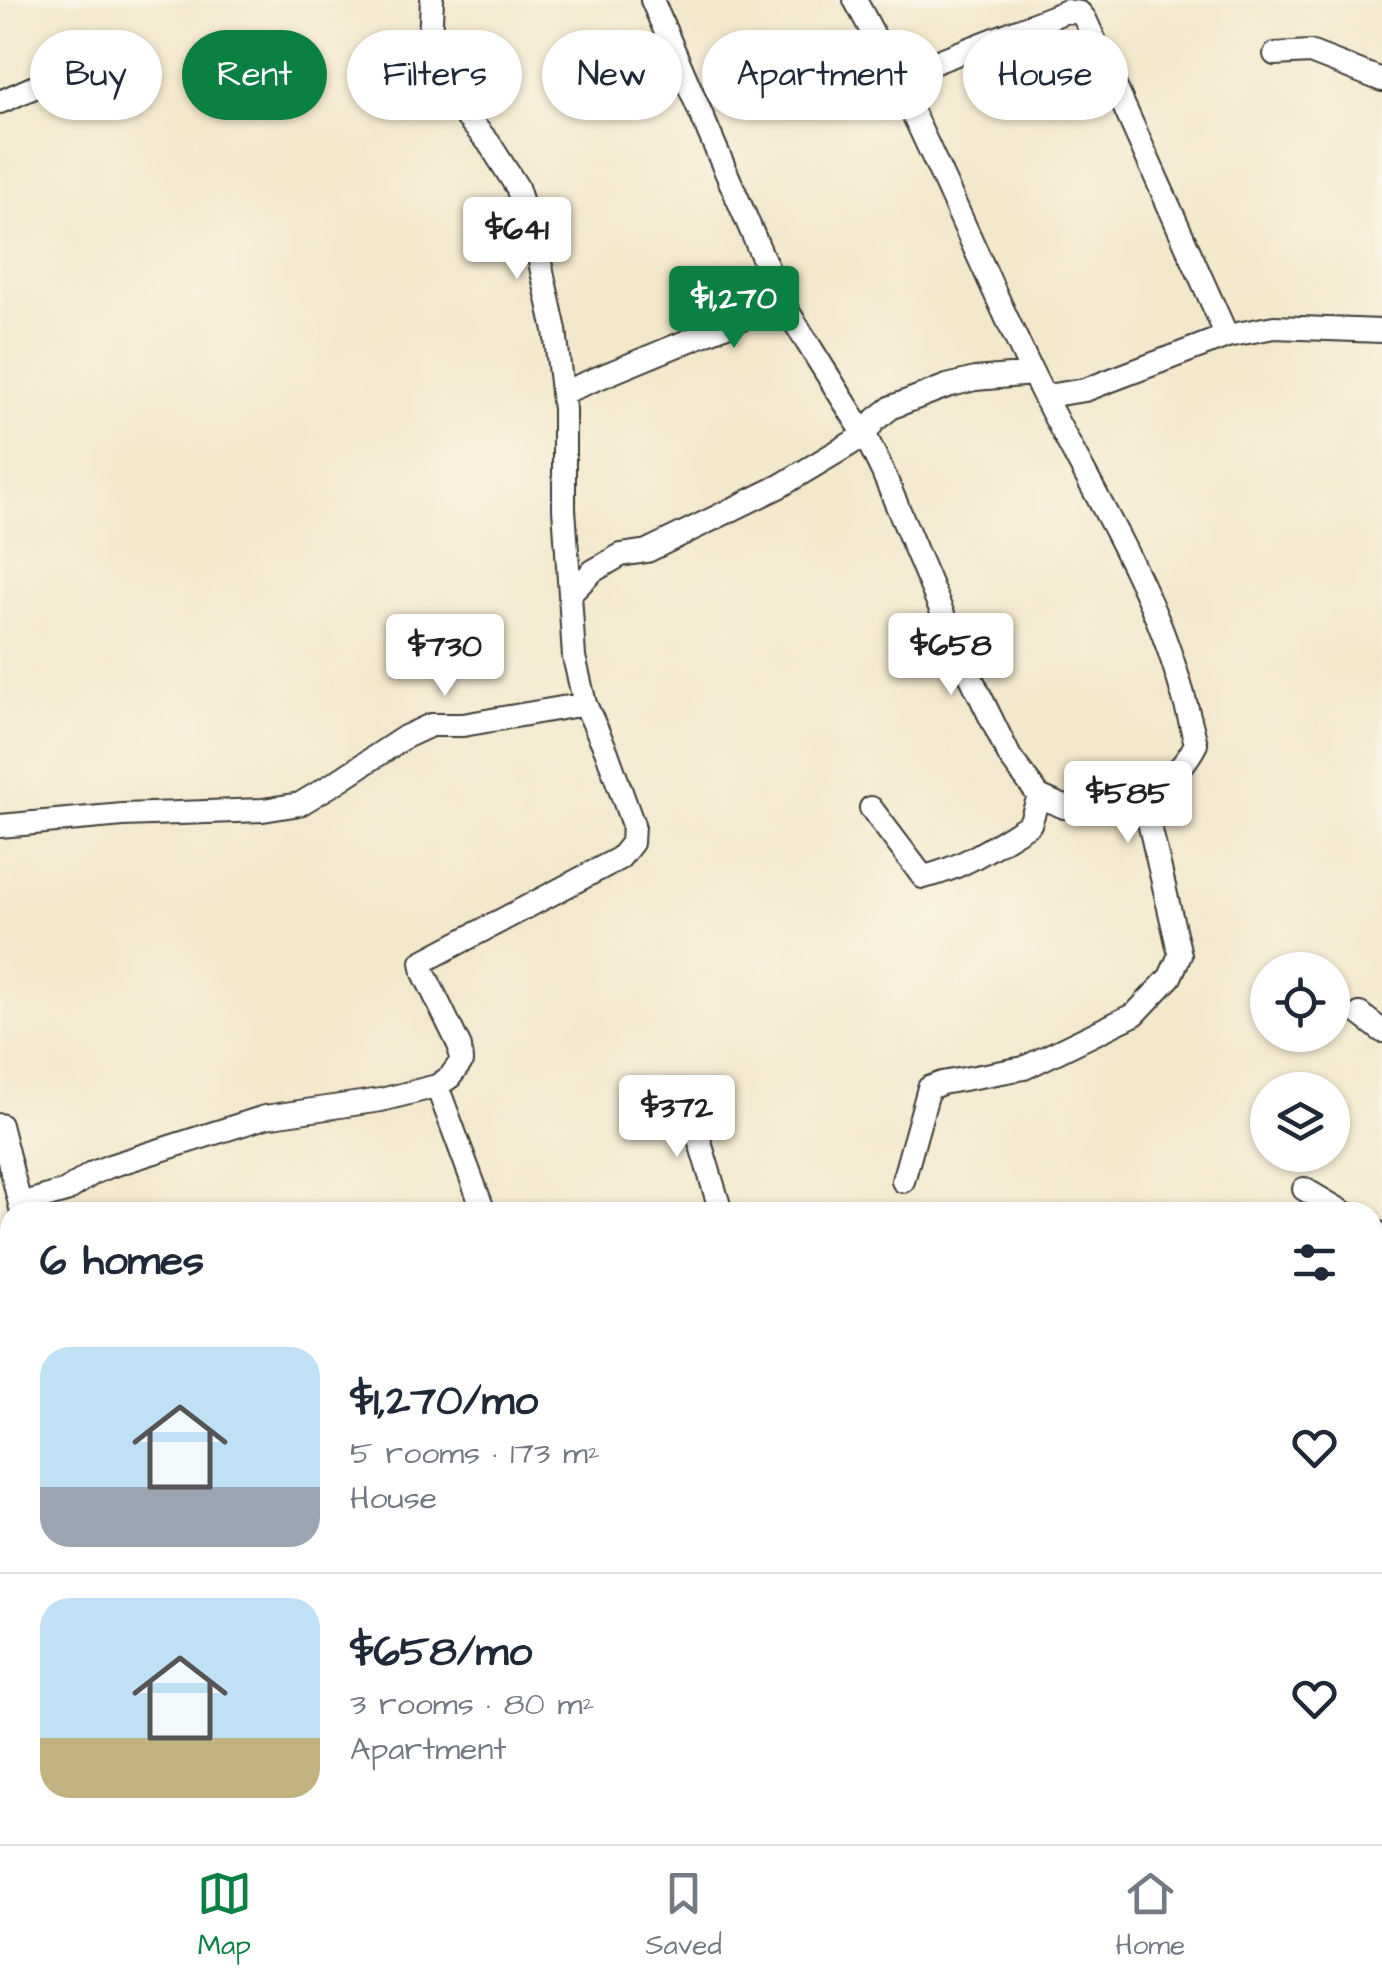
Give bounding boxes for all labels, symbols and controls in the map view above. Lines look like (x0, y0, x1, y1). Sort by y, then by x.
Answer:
chip: Buy (30, 30, 162, 120)
chip: Rent (182, 30, 327, 120)
chip: Filters (347, 30, 522, 120)
chip: New (542, 30, 682, 120)
chip: Apartment (702, 30, 943, 120)
chip: House (963, 30, 1128, 120)
pin: $641 (458, 197, 576, 282)
text: $641 (485, 207, 549, 252)
pin: $1,270 (653, 266, 815, 351)
text: $1,270 (691, 276, 777, 321)
pin: $658 (892, 613, 1010, 698)
pin: $730 (386, 614, 504, 699)
text: $658 (910, 623, 992, 668)
text: $730 (408, 624, 482, 669)
pin: $585 (1069, 761, 1187, 846)
text: $585 (1086, 771, 1170, 816)
map controls (1250, 952, 1350, 1172)
button: locate (1250, 952, 1350, 1052)
button: layers (1250, 1072, 1350, 1172)
pin: $372 (618, 1075, 736, 1160)
text: $372 (641, 1085, 713, 1130)
text: 6 homes (40, 1233, 204, 1291)
icon: filters (1287, 1235, 1342, 1290)
text: $1,270/mo (350, 1373, 538, 1431)
icon: home (120, 1387, 240, 1507)
icon: heart (1287, 1420, 1342, 1475)
text: 5 rooms · 173 m² (350, 1431, 600, 1476)
text: House (350, 1476, 437, 1521)
text: $658/mo (350, 1624, 532, 1682)
icon: home (120, 1638, 240, 1758)
icon: heart (1287, 1671, 1342, 1726)
text: 3 rooms · 80 m² (350, 1682, 595, 1727)
text: Apartment (350, 1727, 506, 1772)
tab: Map (197, 1866, 252, 1965)
tab: Saved (646, 1866, 722, 1965)
tab: Home (1115, 1866, 1185, 1965)

